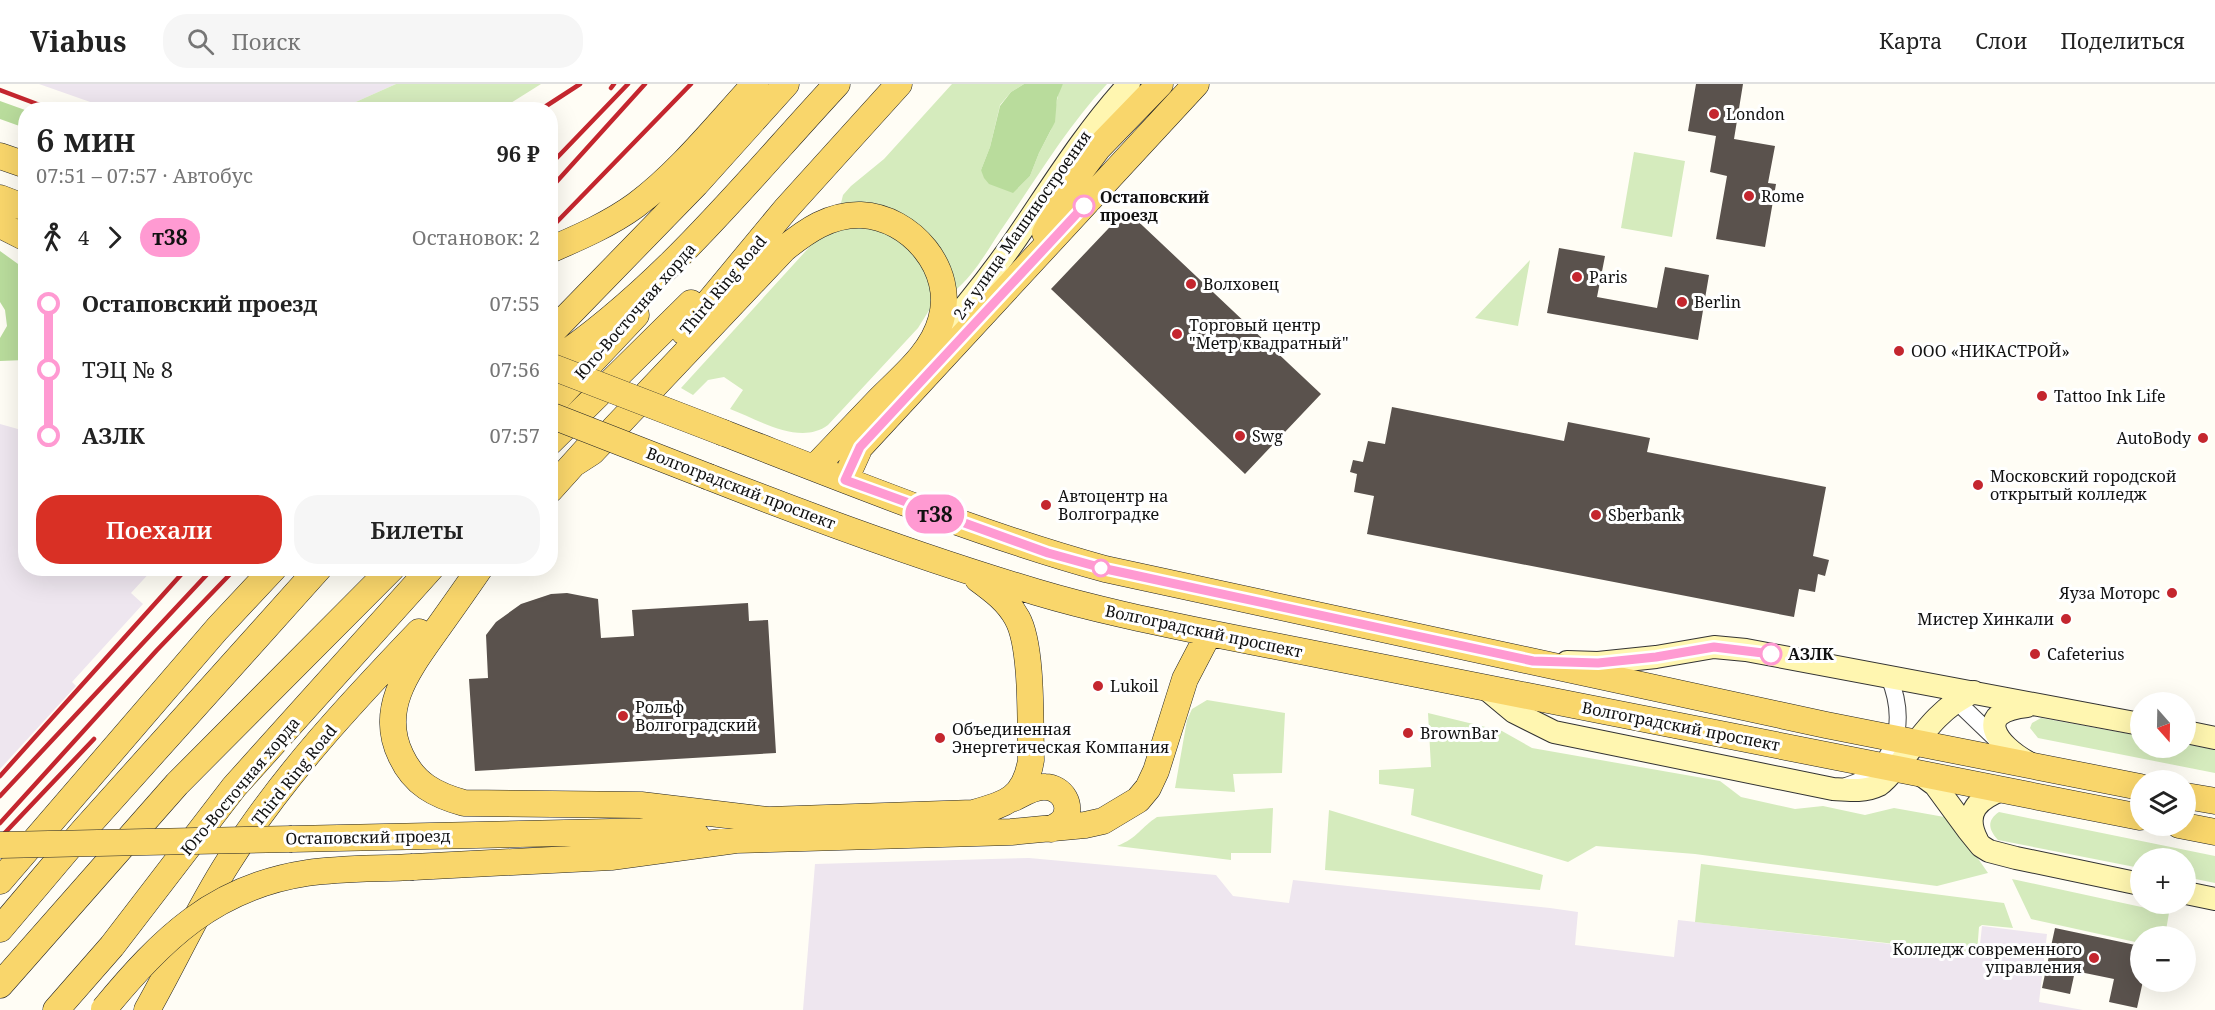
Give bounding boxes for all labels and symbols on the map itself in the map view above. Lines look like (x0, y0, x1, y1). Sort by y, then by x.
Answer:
place label: London (1726, 103, 1785, 125)
marker: London (1707, 107, 1721, 121)
street label: 2-я улица Машиностроения (948, 126, 1096, 324)
place label: Rome (1761, 185, 1804, 207)
place label: Остаповский проезд (1100, 186, 1209, 226)
marker: Rome (1742, 189, 1756, 203)
marker: Остаповский проезд (1073, 195, 1095, 217)
street label: Third Ring Road (675, 230, 771, 340)
street label: Юго-Восточная хорда (570, 238, 700, 384)
place label: Paris (1589, 266, 1628, 288)
marker: Paris (1570, 270, 1584, 284)
place label: Волховец (1203, 273, 1279, 295)
marker: Волховец (1184, 277, 1198, 291)
place label: Berlin (1694, 291, 1741, 313)
marker: Berlin (1675, 295, 1689, 309)
place label: Торговый центр "Метр квадратный" (1189, 314, 1348, 354)
marker: Торговый центр "Метр квадратный" (1170, 327, 1184, 341)
place label: ООО «НИКАСТРОЙ» (1911, 340, 2070, 362)
marker: ООО «НИКАСТРОЙ» (1892, 344, 1906, 358)
place label: Tattoo Ink Life (2054, 385, 2166, 407)
marker: Tattoo Ink Life (2035, 389, 2049, 403)
place label: Swg (1252, 425, 1283, 447)
place label: AutoBody (2116, 427, 2192, 449)
marker: Swg (1233, 429, 1247, 443)
marker: AutoBody (2196, 431, 2210, 445)
street label: Волгоградский проспект (643, 442, 839, 535)
place label: Московский городской открытый колледж (1990, 465, 2177, 505)
marker: Московский городской открытый колледж (1971, 478, 1985, 492)
place label: Автоцентр на Волгоградке (1058, 485, 1168, 525)
line badge: т38 (900, 494, 970, 534)
marker: Автоцентр на Волгоградке (1039, 498, 1053, 512)
place label: Sberbank (1608, 504, 1682, 526)
marker: Sberbank (1589, 508, 1603, 522)
unlabelled marker (1092, 559, 1110, 577)
place label: Яуза Моторс (2058, 582, 2160, 604)
marker: Яуза Моторс (2165, 586, 2179, 600)
street label: Волгоградский проспект (1103, 599, 1305, 663)
place label: Мистер Хинкали (1917, 608, 2054, 630)
marker: Мистер Хинкали (2059, 612, 2073, 626)
marker: АЗЛК (1760, 643, 1782, 665)
place label: АЗЛК (1788, 643, 1834, 665)
place label: Cafeterius (2047, 643, 2125, 665)
marker: Cafeterius (2028, 647, 2042, 661)
place label: Lukoil (1110, 675, 1159, 697)
marker: Lukoil (1091, 679, 1105, 693)
north arrow (2130, 692, 2196, 758)
place label: Рольф Волгоградский (635, 696, 757, 736)
street label: Волгоградский проспект (1580, 696, 1782, 756)
marker: Рольф Волгоградский (616, 709, 630, 723)
street label: Юго-Восточная хорда (176, 712, 304, 860)
place label: Объединенная Энергетическая Компания (952, 718, 1169, 758)
street label: Third Ring Road (246, 720, 342, 830)
place label: BrownBar (1420, 722, 1499, 744)
marker: BrownBar (1401, 726, 1415, 740)
marker: Объединенная Энергетическая Компания (933, 731, 947, 745)
street label: Остаповский проезд (285, 825, 451, 849)
place label: Колледж современного управления (1892, 938, 2082, 978)
marker: Колледж современного управления (2087, 951, 2101, 965)

